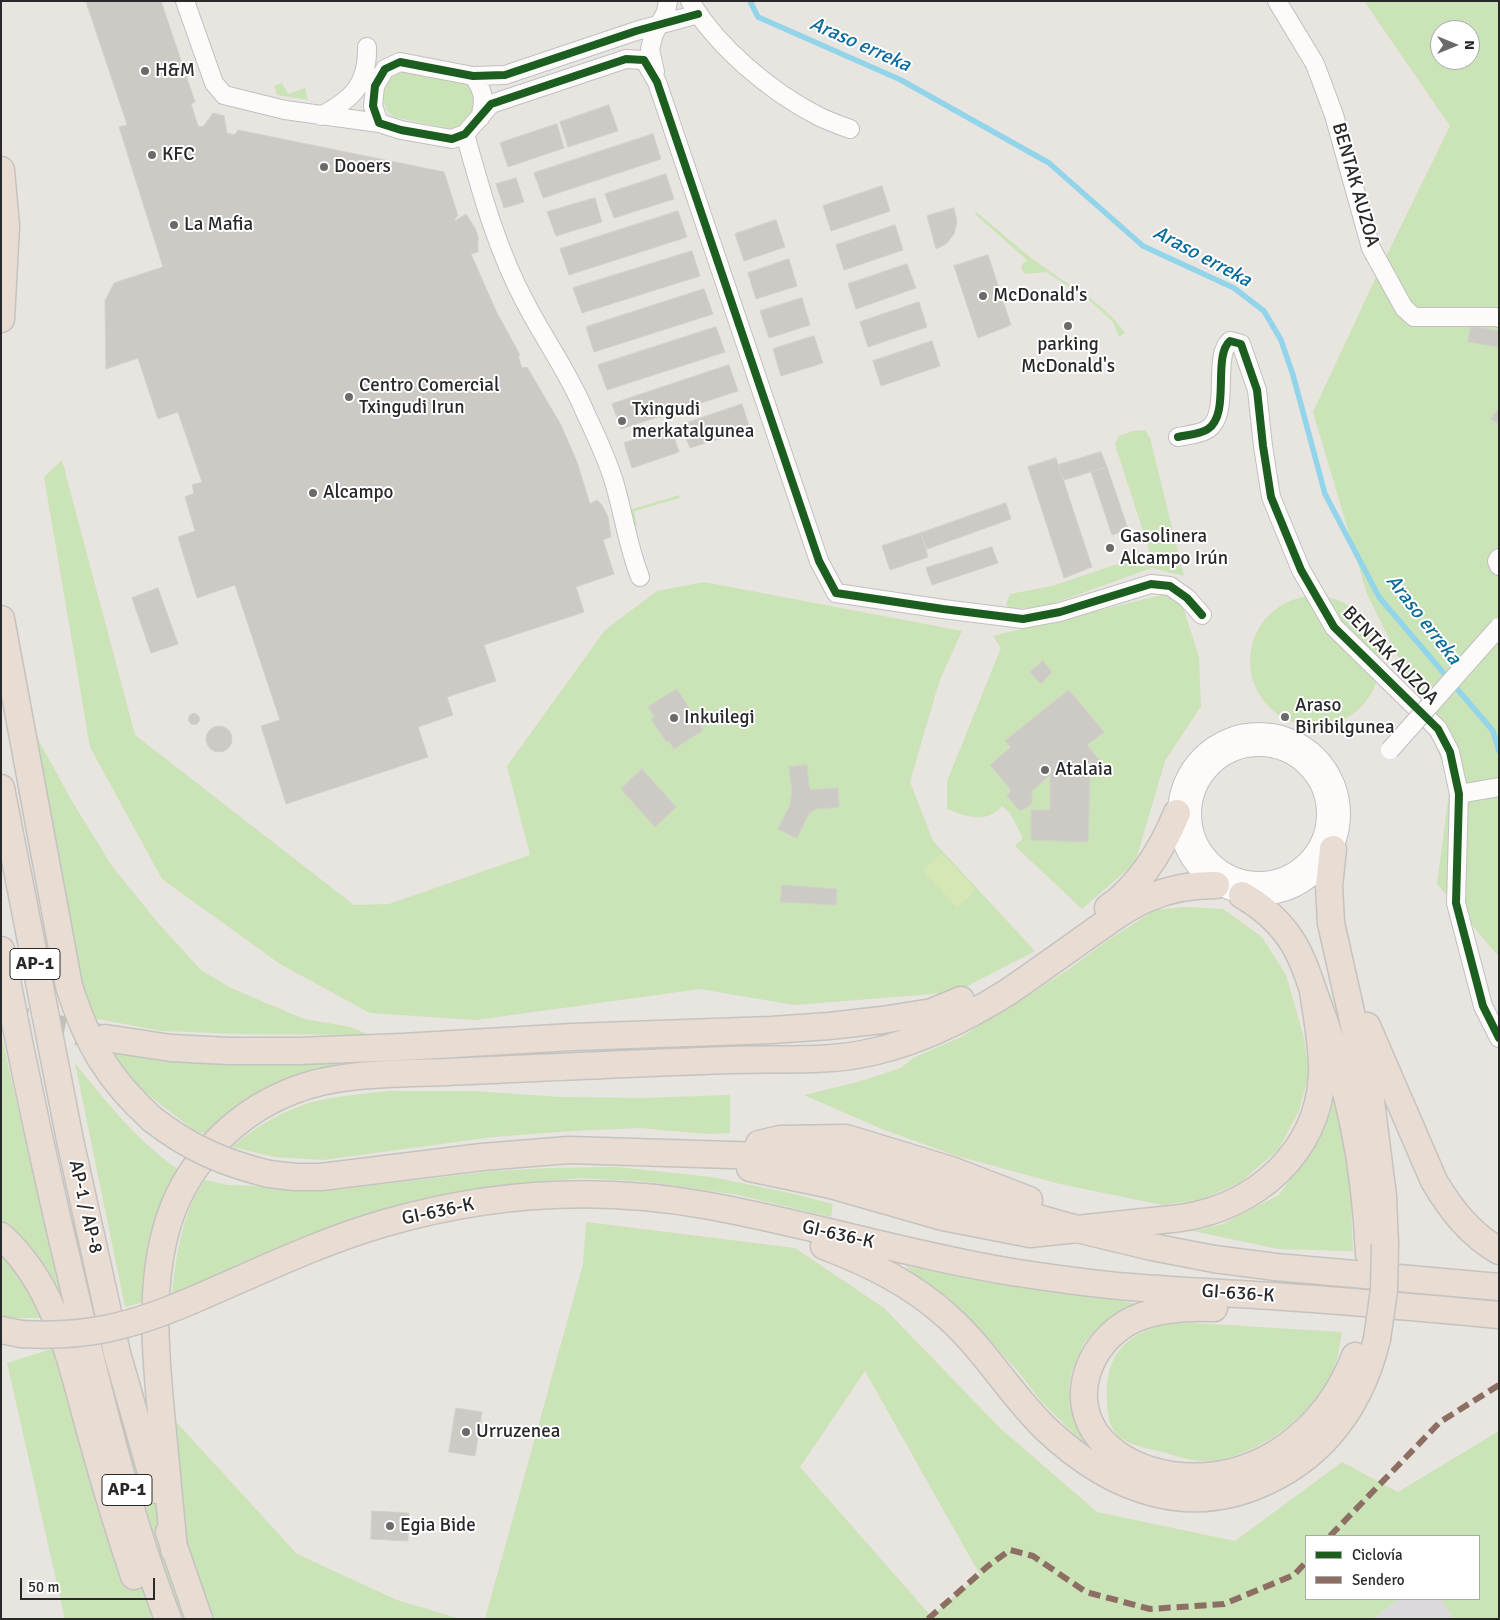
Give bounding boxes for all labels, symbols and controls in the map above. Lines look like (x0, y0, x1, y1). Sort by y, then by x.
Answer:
water label: Araso erreka (806, 12, 914, 78)
north arrow (1430, 20, 1480, 70)
text: N (1461, 40, 1478, 50)
place label: H&M (155, 60, 195, 82)
marker: H&M (139, 65, 151, 77)
street label: BENTAK AUZOA (1326, 120, 1384, 250)
place label: KFC (162, 144, 195, 166)
marker: KFC (146, 149, 158, 161)
place label: Dooers (334, 156, 391, 178)
marker: Dooers (318, 161, 330, 173)
place label: La Mafia (184, 214, 253, 236)
marker: La Mafia (168, 219, 180, 231)
water label: Araso erreka (1149, 221, 1255, 293)
place label: McDonald's (993, 285, 1087, 307)
marker: McDonald's (977, 290, 989, 302)
marker: parking McDonald's (1062, 320, 1074, 332)
place label: parking McDonald's (1021, 334, 1115, 378)
place label: Centro Comercial Txingudi Irun (359, 375, 500, 419)
marker: Centro Comercial Txingudi Irun (343, 391, 355, 403)
place label: Txingudi merkatalgunea (632, 399, 754, 443)
marker: Txingudi merkatalgunea (616, 415, 628, 427)
place label: Alcampo (323, 482, 393, 504)
marker: Alcampo (307, 487, 319, 499)
place label: Gasolinera Alcampo Irún (1120, 526, 1228, 570)
marker: Gasolinera Alcampo Irún (1104, 542, 1116, 554)
water label: Araso erreka (1380, 570, 1466, 670)
street label: BENTAK AUZOA (1337, 602, 1443, 710)
place label: Araso Biribilgunea (1295, 695, 1395, 739)
place label: Inkuilegi (684, 707, 755, 729)
marker: Araso Biribilgunea (1279, 711, 1291, 723)
marker: Inkuilegi (668, 712, 680, 724)
place label: Atalaia (1055, 759, 1113, 781)
marker: Atalaia (1039, 764, 1051, 776)
road number: AP-1 (10, 949, 60, 980)
street label: AP-1 / AP-8 (63, 1158, 107, 1256)
street label: GI-636-K (400, 1193, 476, 1231)
street label: GI-636-K (800, 1216, 876, 1254)
street label: GI-636-K (1201, 1280, 1275, 1308)
place label: Urruzenea (476, 1421, 560, 1443)
marker: Urruzenea (460, 1426, 472, 1438)
road number: AP-1 (102, 1474, 152, 1506)
place label: Egia Bide (400, 1515, 476, 1537)
marker: Egia Bide (384, 1520, 396, 1532)
legend (1305, 1535, 1480, 1600)
text: Ciclovía (1352, 1546, 1403, 1564)
scale bar (22, 1568, 158, 1600)
text: Sendero (1352, 1571, 1405, 1589)
text: 50 m (28, 1578, 59, 1596)

